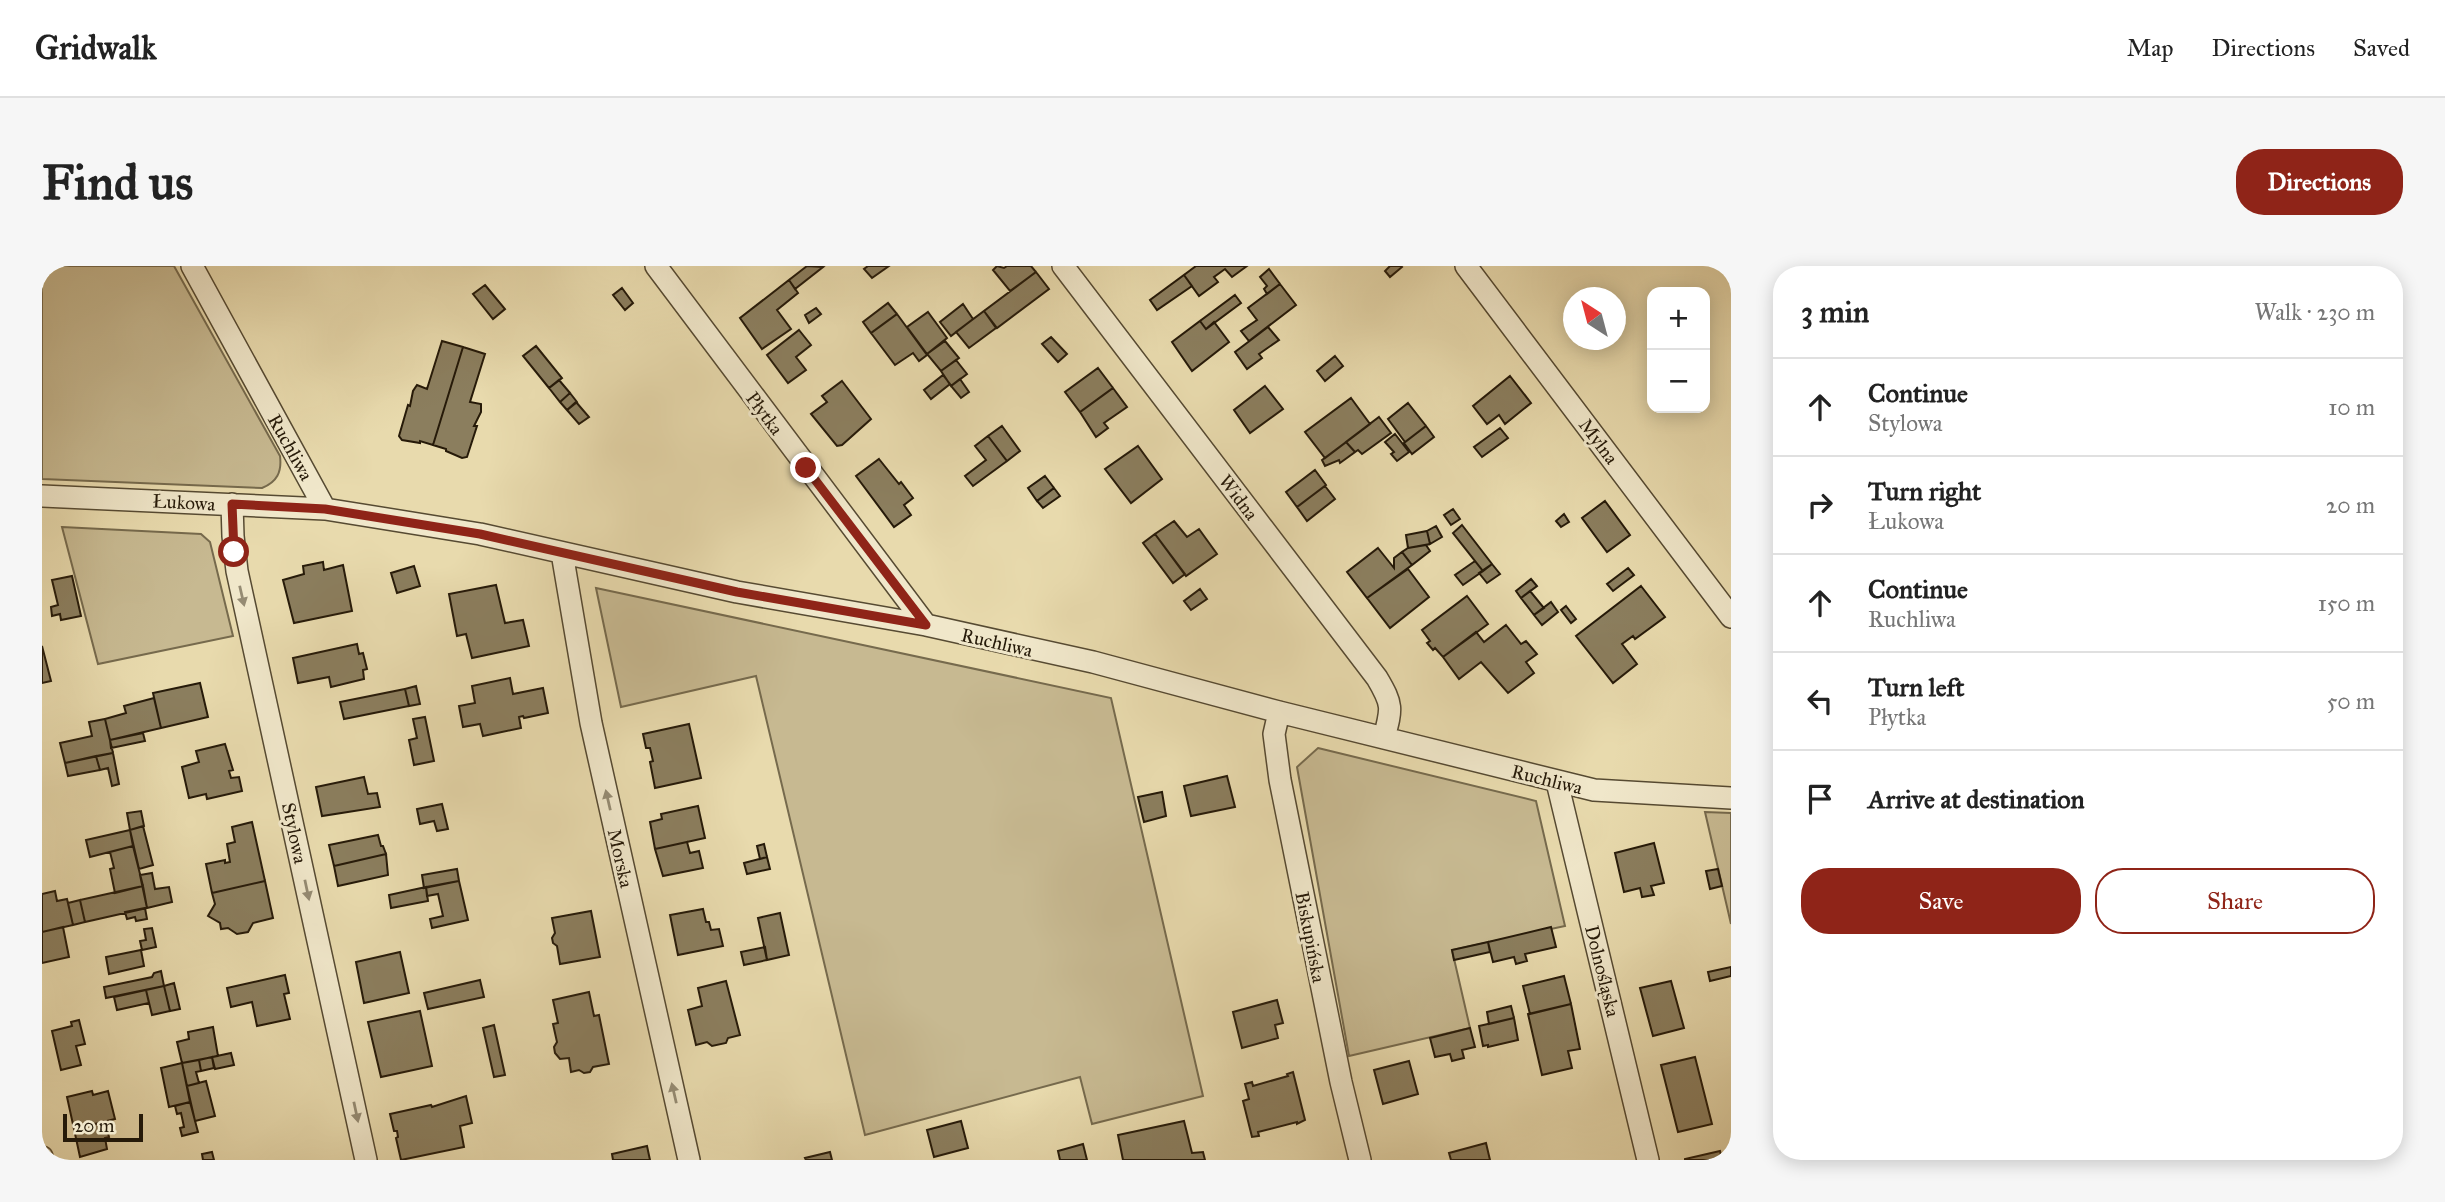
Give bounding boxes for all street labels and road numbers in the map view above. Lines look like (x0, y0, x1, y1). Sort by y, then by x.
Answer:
street label: Płytka (741, 387, 789, 440)
street label: Ruchliwa (263, 410, 319, 485)
street label: Mylna (1574, 414, 1624, 470)
street label: Widna (1214, 470, 1264, 525)
street label: Łukowa (152, 489, 217, 516)
street label: Ruchliwa (959, 623, 1036, 662)
street label: Ruchliwa (1509, 760, 1586, 800)
street label: Stylowa (277, 801, 312, 867)
street label: Morska (603, 826, 639, 891)
street label: Biskupińska (1290, 890, 1331, 986)
street label: Dolnośląska (1580, 923, 1625, 1020)

